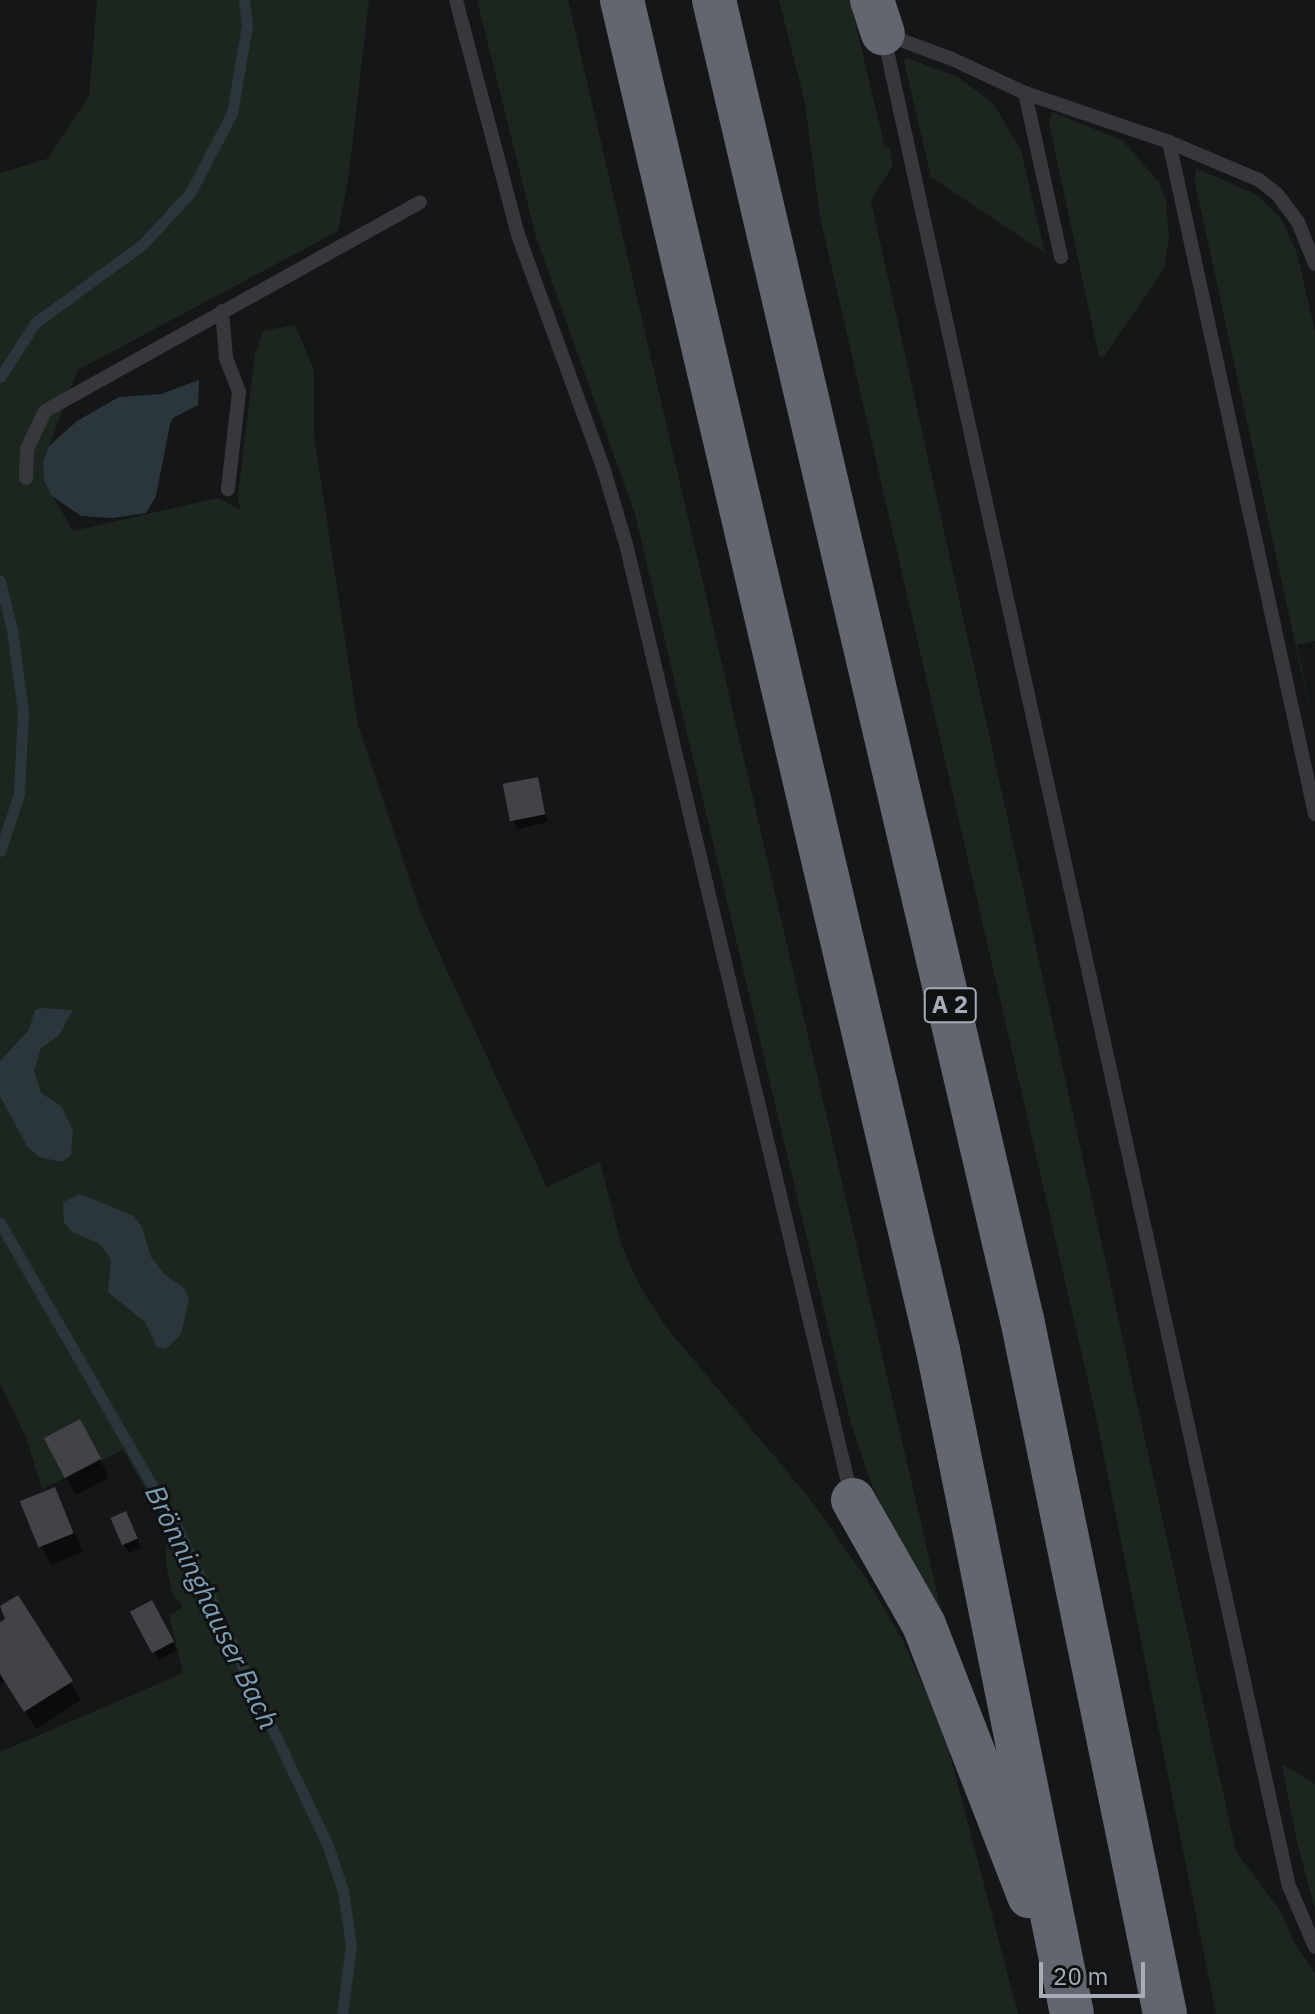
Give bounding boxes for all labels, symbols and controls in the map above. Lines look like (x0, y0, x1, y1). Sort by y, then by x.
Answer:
road number: A 2 (922, 985, 978, 1025)
water label: Brönninghauser Bach (138, 1479, 286, 1735)
scale bar (1043, 1946, 1149, 1996)
text: 20 m (1053, 1960, 1108, 1992)

